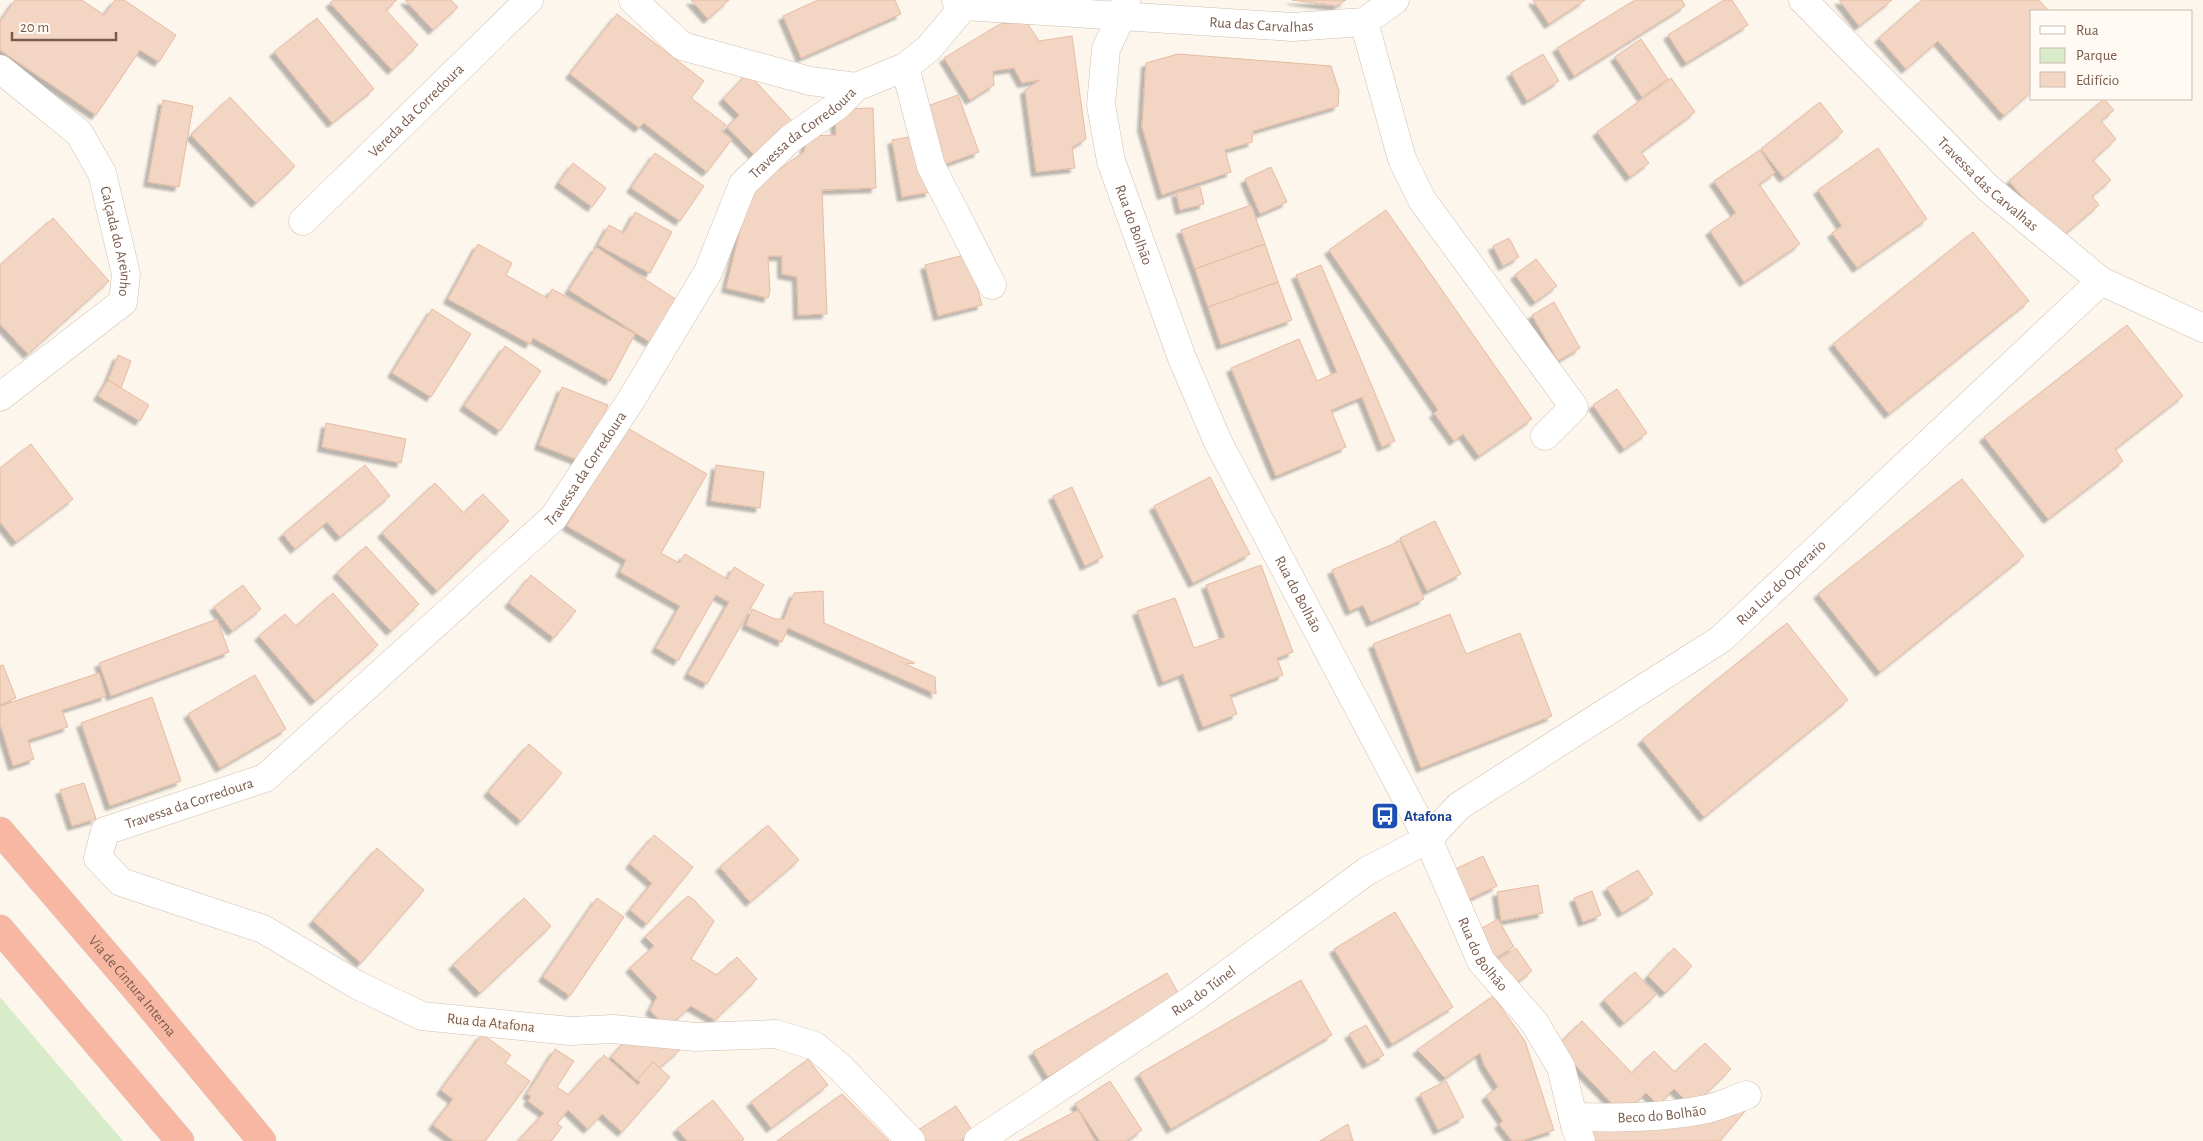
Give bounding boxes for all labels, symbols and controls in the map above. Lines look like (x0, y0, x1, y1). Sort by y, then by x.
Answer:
scale bar (12, 10, 116, 42)
legend (2030, 10, 2193, 100)
street label: Rua das Carvalhas (1209, 14, 1314, 35)
text: 20 m (20, 20, 49, 35)
text: Rua (2076, 23, 2099, 38)
text: Parque (2076, 48, 2117, 63)
street label: Vereda da Corredoura (365, 61, 467, 160)
text: Edifício (2076, 73, 2119, 88)
street label: Travessa da Corredoura (746, 84, 859, 182)
street label: Travessa das Carvalhas (1935, 134, 2041, 234)
street label: Rua do Bolhão (1113, 183, 1155, 267)
street label: Calçada do Areinho (98, 185, 133, 297)
street label: Travessa da Corredoura (542, 409, 629, 529)
street label: Rua Luz do Operario (1733, 537, 1829, 628)
street label: Rua do Bolhão (1272, 554, 1325, 635)
street label: Travessa da Corredoura (123, 775, 255, 831)
bus stop icon: Atafona (1370, 801, 1400, 831)
place label: Atafona (1404, 809, 1452, 824)
street label: Rua do Bolhão (1455, 915, 1511, 994)
street label: Via de Cintura Interna (86, 933, 179, 1039)
street label: Rua do Túnel (1169, 963, 1238, 1019)
street label: Rua da Atafona (446, 1011, 536, 1035)
street label: Beco do Bolhão (1617, 1102, 1708, 1125)

